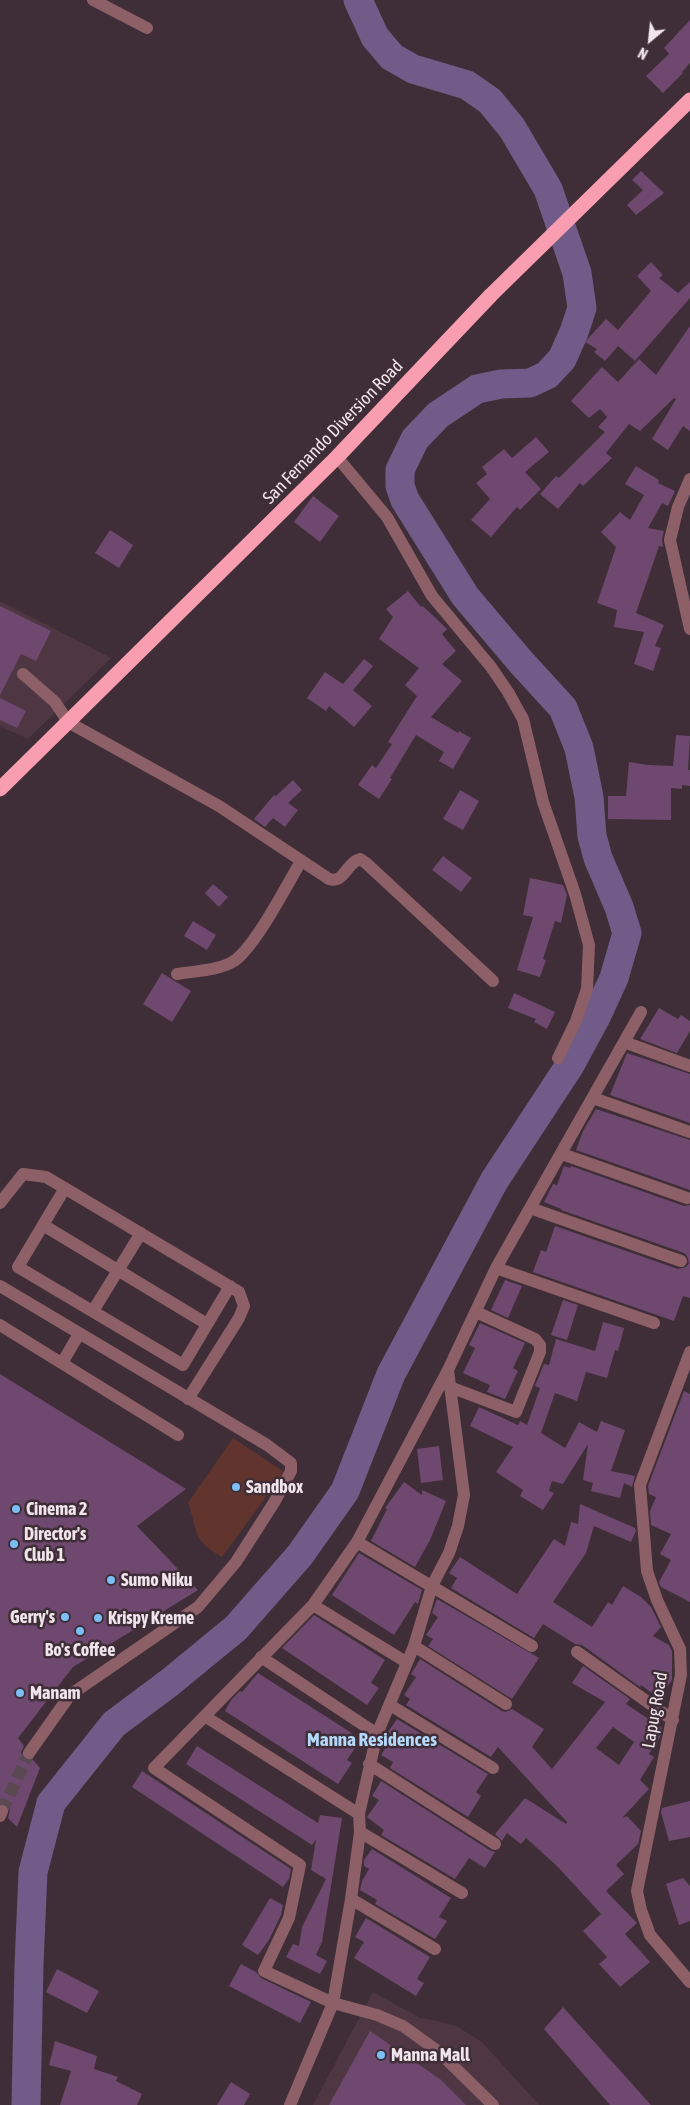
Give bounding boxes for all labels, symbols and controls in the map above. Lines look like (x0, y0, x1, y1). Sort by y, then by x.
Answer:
north arrow (625, 15, 675, 65)
text: N (636, 44, 650, 62)
street label: San Fernando Diversion Road (258, 355, 408, 509)
place label: Sandbox (246, 1476, 303, 1498)
marker: Sandbox (230, 1481, 242, 1493)
place label: Cinema 2 (26, 1498, 87, 1520)
marker: Cinema 2 (10, 1503, 22, 1515)
place label: Director's Club 1 (24, 1523, 86, 1566)
marker: Director's Club 1 (8, 1538, 20, 1550)
place label: Sumo Niku (121, 1569, 193, 1591)
marker: Sumo Niku (105, 1574, 117, 1586)
place label: Gerry's (10, 1606, 55, 1628)
place label: Krispy Kreme (108, 1607, 194, 1629)
marker: Gerry's (59, 1611, 71, 1623)
marker: Krispy Kreme (92, 1612, 104, 1624)
marker: Bo's Coffee (74, 1625, 86, 1637)
place label: Bo's Coffee (45, 1639, 115, 1661)
street label: Lapug Road (638, 1670, 672, 1750)
place label: Manam (30, 1682, 80, 1704)
marker: Manam (14, 1687, 26, 1699)
district label: Manna Residences (307, 1729, 437, 1751)
place label: Manna Mall (391, 2044, 470, 2066)
marker: Manna Mall (375, 2049, 387, 2061)

